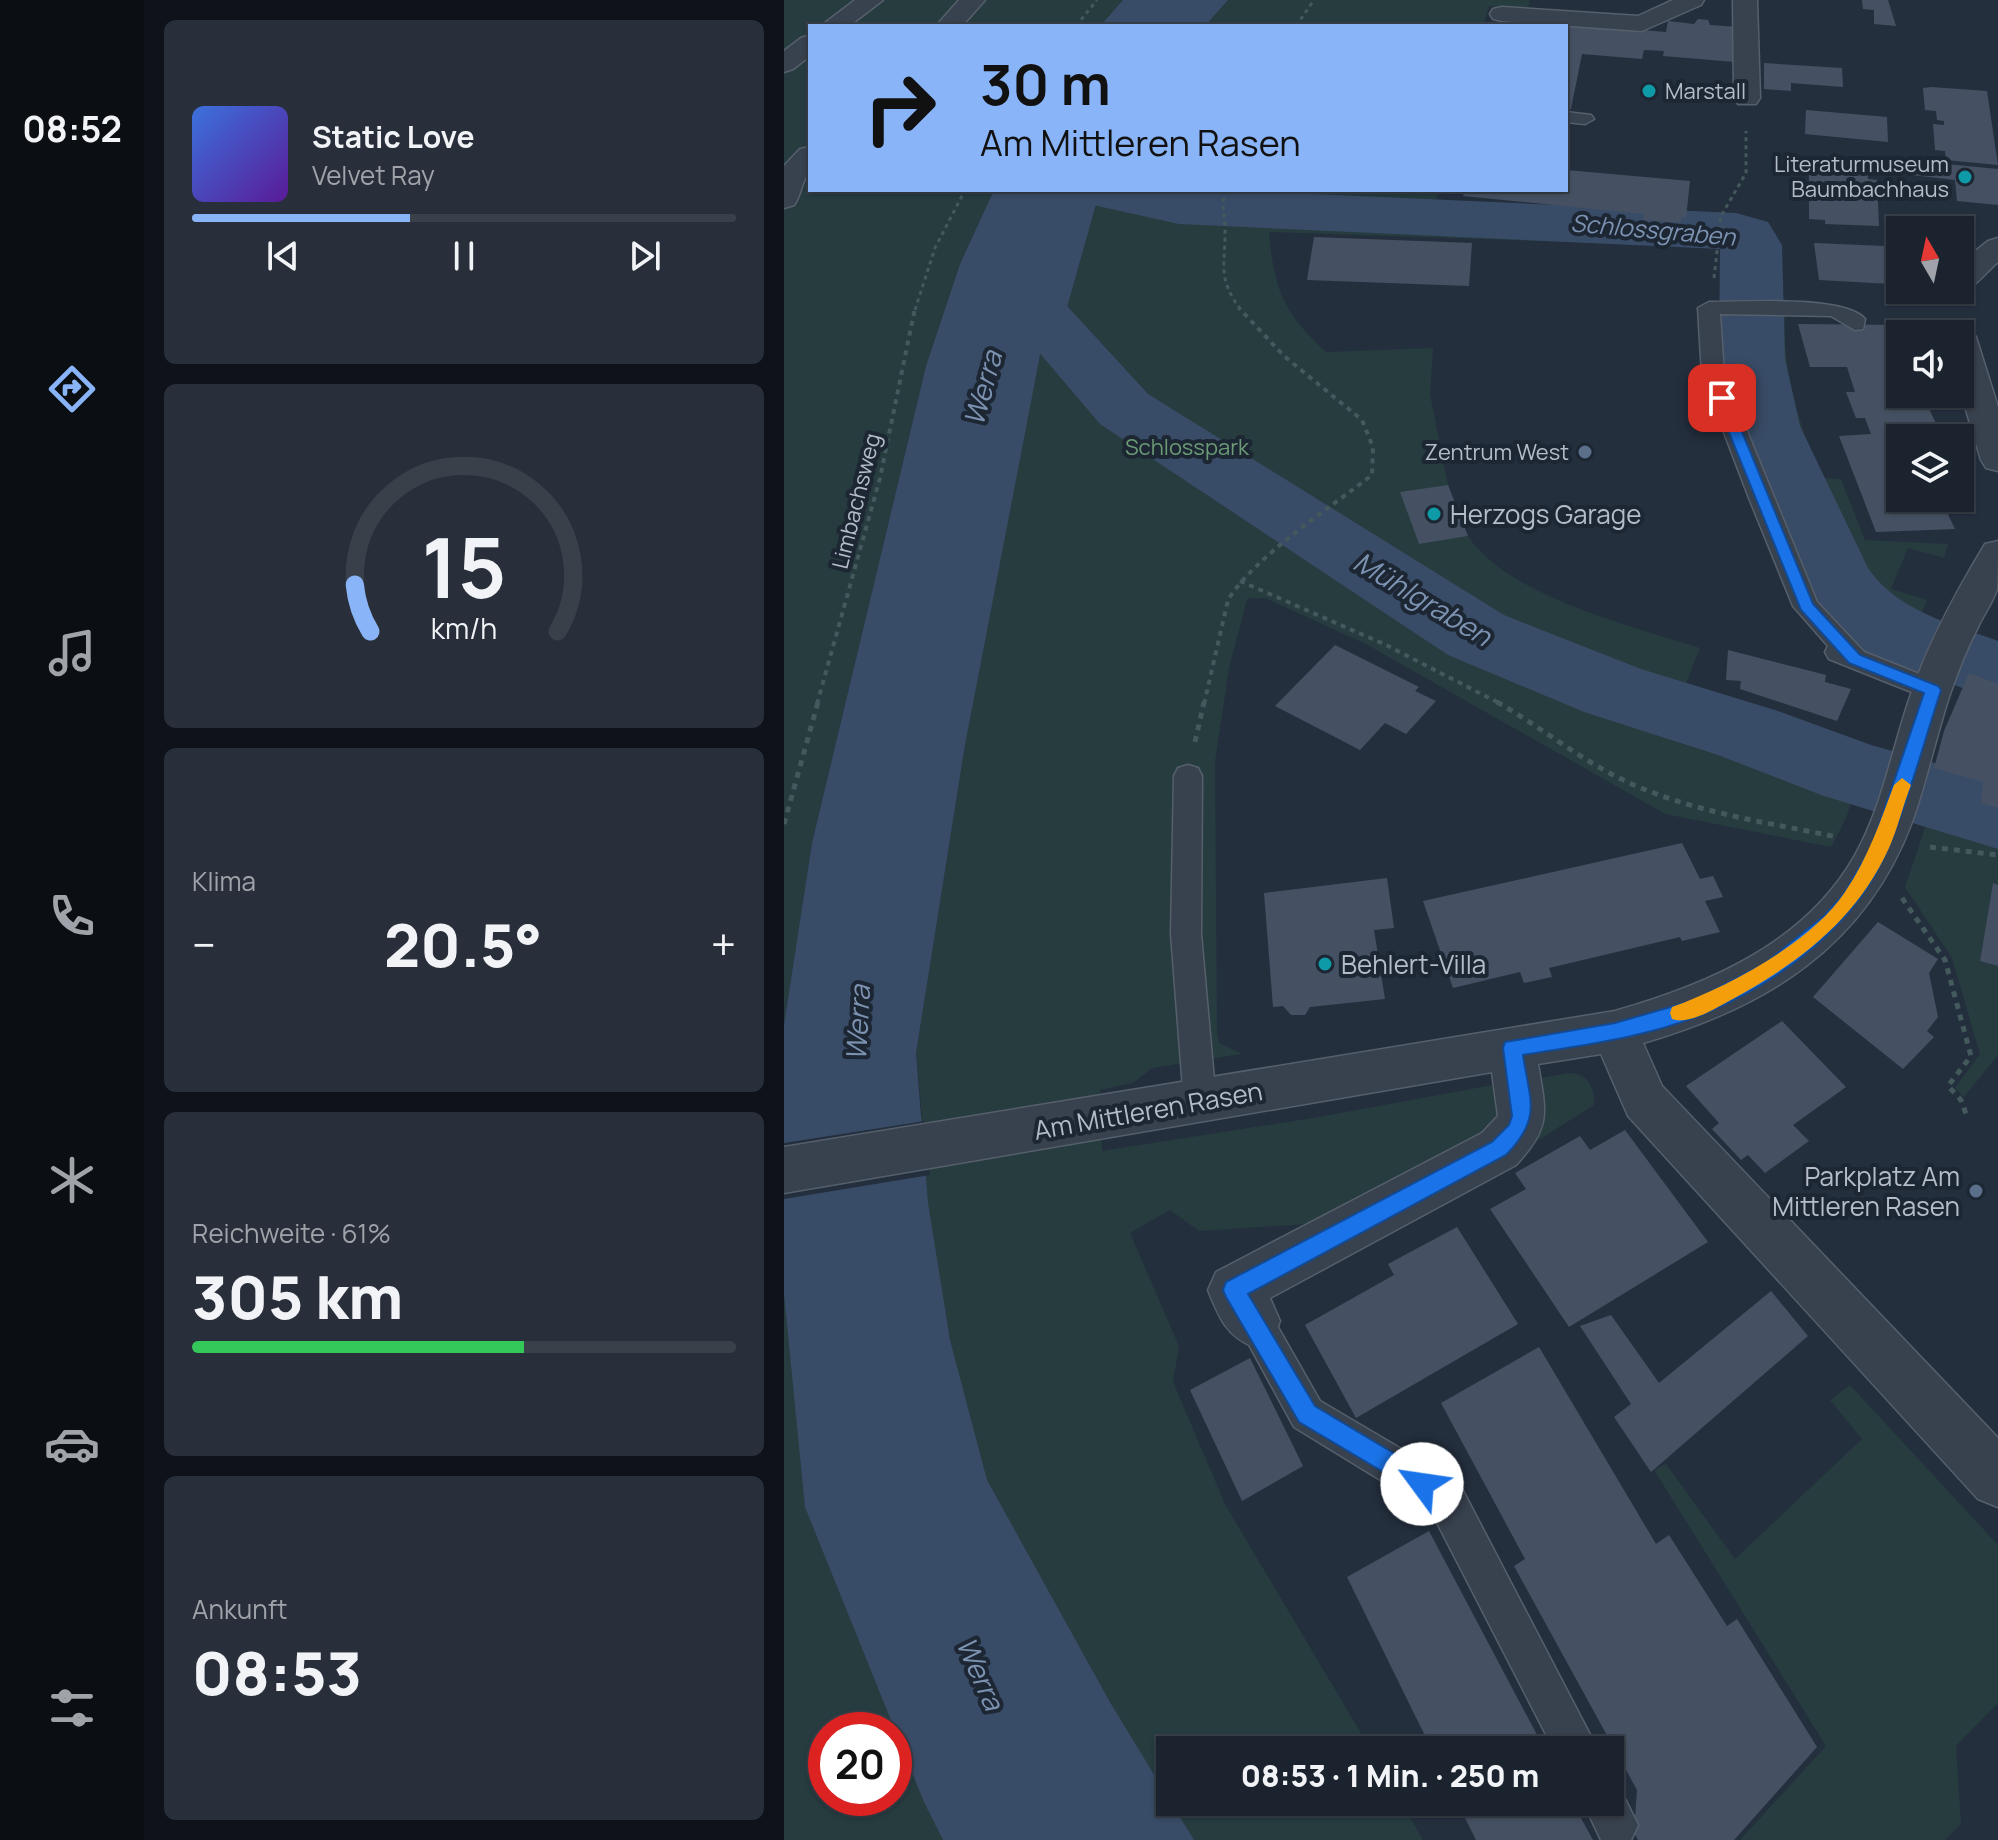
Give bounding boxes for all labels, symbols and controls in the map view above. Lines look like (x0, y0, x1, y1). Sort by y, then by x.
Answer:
text: 30 m (980, 45, 1111, 122)
icon: right (848, 56, 952, 160)
place label: Marstall (1665, 76, 1746, 106)
marker: Marstall (1640, 82, 1658, 100)
text: 08:52 (22, 104, 122, 153)
text: Static Love (312, 116, 475, 157)
text: Am Mittleren Rasen (980, 118, 1301, 167)
place label: Literaturmuseum Baumbachhaus (1774, 149, 1949, 204)
text: Velvet Ray (312, 157, 435, 193)
marker: Literaturmuseum Baumbachhaus (1956, 168, 1974, 186)
water label: Schlossgraben (1569, 205, 1737, 253)
north arrow (1886, 216, 1974, 304)
map controls (1886, 216, 1974, 512)
icon: previous (261, 234, 305, 278)
icon: pause (442, 234, 486, 278)
icon: next (623, 234, 667, 278)
button: sound (1886, 320, 1974, 408)
water label: Werra (954, 345, 1011, 430)
icon: directions (44, 361, 100, 417)
pin (1688, 364, 1756, 432)
icon: arrive (1700, 376, 1744, 420)
button: layers (1886, 424, 1974, 512)
street label: Limbachsweg (825, 430, 887, 572)
park label: Schlosspark (1125, 432, 1250, 462)
place label: Zentrum West (1425, 437, 1569, 467)
marker: Zentrum West (1576, 443, 1594, 461)
place label: Herzogs Garage (1450, 496, 1641, 532)
marker: Herzogs Garage (1425, 505, 1443, 523)
text: 15 (421, 509, 507, 623)
water label: Mühlgraben (1347, 542, 1500, 655)
text: km/h (431, 609, 497, 648)
icon: music (44, 625, 100, 681)
text: Klima (192, 863, 256, 899)
icon: phone (44, 888, 100, 944)
text: 20.5° (384, 903, 542, 985)
text: − (192, 914, 216, 974)
text: + (711, 914, 736, 974)
place label: Behlert-Villa (1341, 946, 1486, 982)
marker: Behlert-Villa (1316, 955, 1334, 973)
water label: Werra (836, 983, 878, 1062)
street label: Am Mittleren Rasen (1031, 1072, 1265, 1148)
icon: climate (44, 1152, 100, 1208)
place label: Parkplatz Am Mittleren Rasen (1772, 1158, 1960, 1224)
marker: Parkplatz Am Mittleren Rasen (1967, 1182, 1985, 1200)
text: Reichweite · 61% (192, 1215, 391, 1251)
text: 305 km (192, 1255, 403, 1337)
icon: car (44, 1416, 100, 1472)
position arrow (1380, 1442, 1464, 1526)
text: Ankunft (192, 1591, 287, 1627)
text: 08:53 (192, 1631, 362, 1713)
water label: Werra (948, 1631, 1014, 1717)
icon: filters (44, 1680, 100, 1736)
speed limit sign: 20 (808, 1712, 912, 1816)
text: 08:53 · 1 Min. · 250 m (1241, 1755, 1539, 1796)

